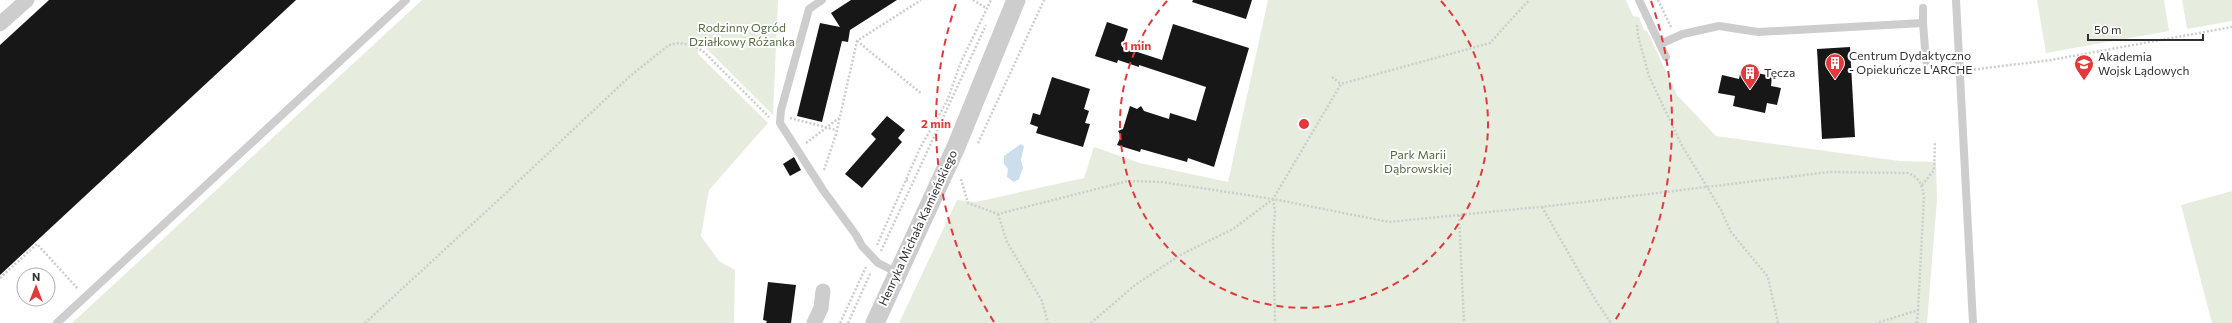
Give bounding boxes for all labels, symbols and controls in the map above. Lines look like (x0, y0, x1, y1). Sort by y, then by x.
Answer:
scale bar (2088, 16, 2203, 42)
park label: Rodzinny Ogród Działkowy Różanka (689, 20, 795, 48)
text: 50 m (2094, 22, 2122, 36)
text: 1 min (1123, 38, 1151, 52)
place label: Centrum Dydaktyczno - Opiekuńcze L'ARCHE (1849, 48, 1972, 76)
place label: Akademia Wojsk Lądowych (2098, 49, 2189, 77)
building icon: Centrum Dydaktyczno - Opiekuńcze L'ARCHE (1824, 52, 1846, 80)
school or university icon: Akademia Wojsk Lądowych (2073, 53, 2095, 81)
building icon: Tęcza (1739, 62, 1761, 90)
place label: Tęcza (1764, 65, 1795, 79)
text: 2 min (921, 116, 951, 130)
centre of rings (1297, 117, 1311, 131)
park label: Park Marii Dąbrowskiej (1384, 147, 1452, 175)
street label: Henryka Michała Kamieńskiego (875, 148, 959, 308)
north arrow (16, 267, 56, 307)
text: N (32, 270, 40, 283)

